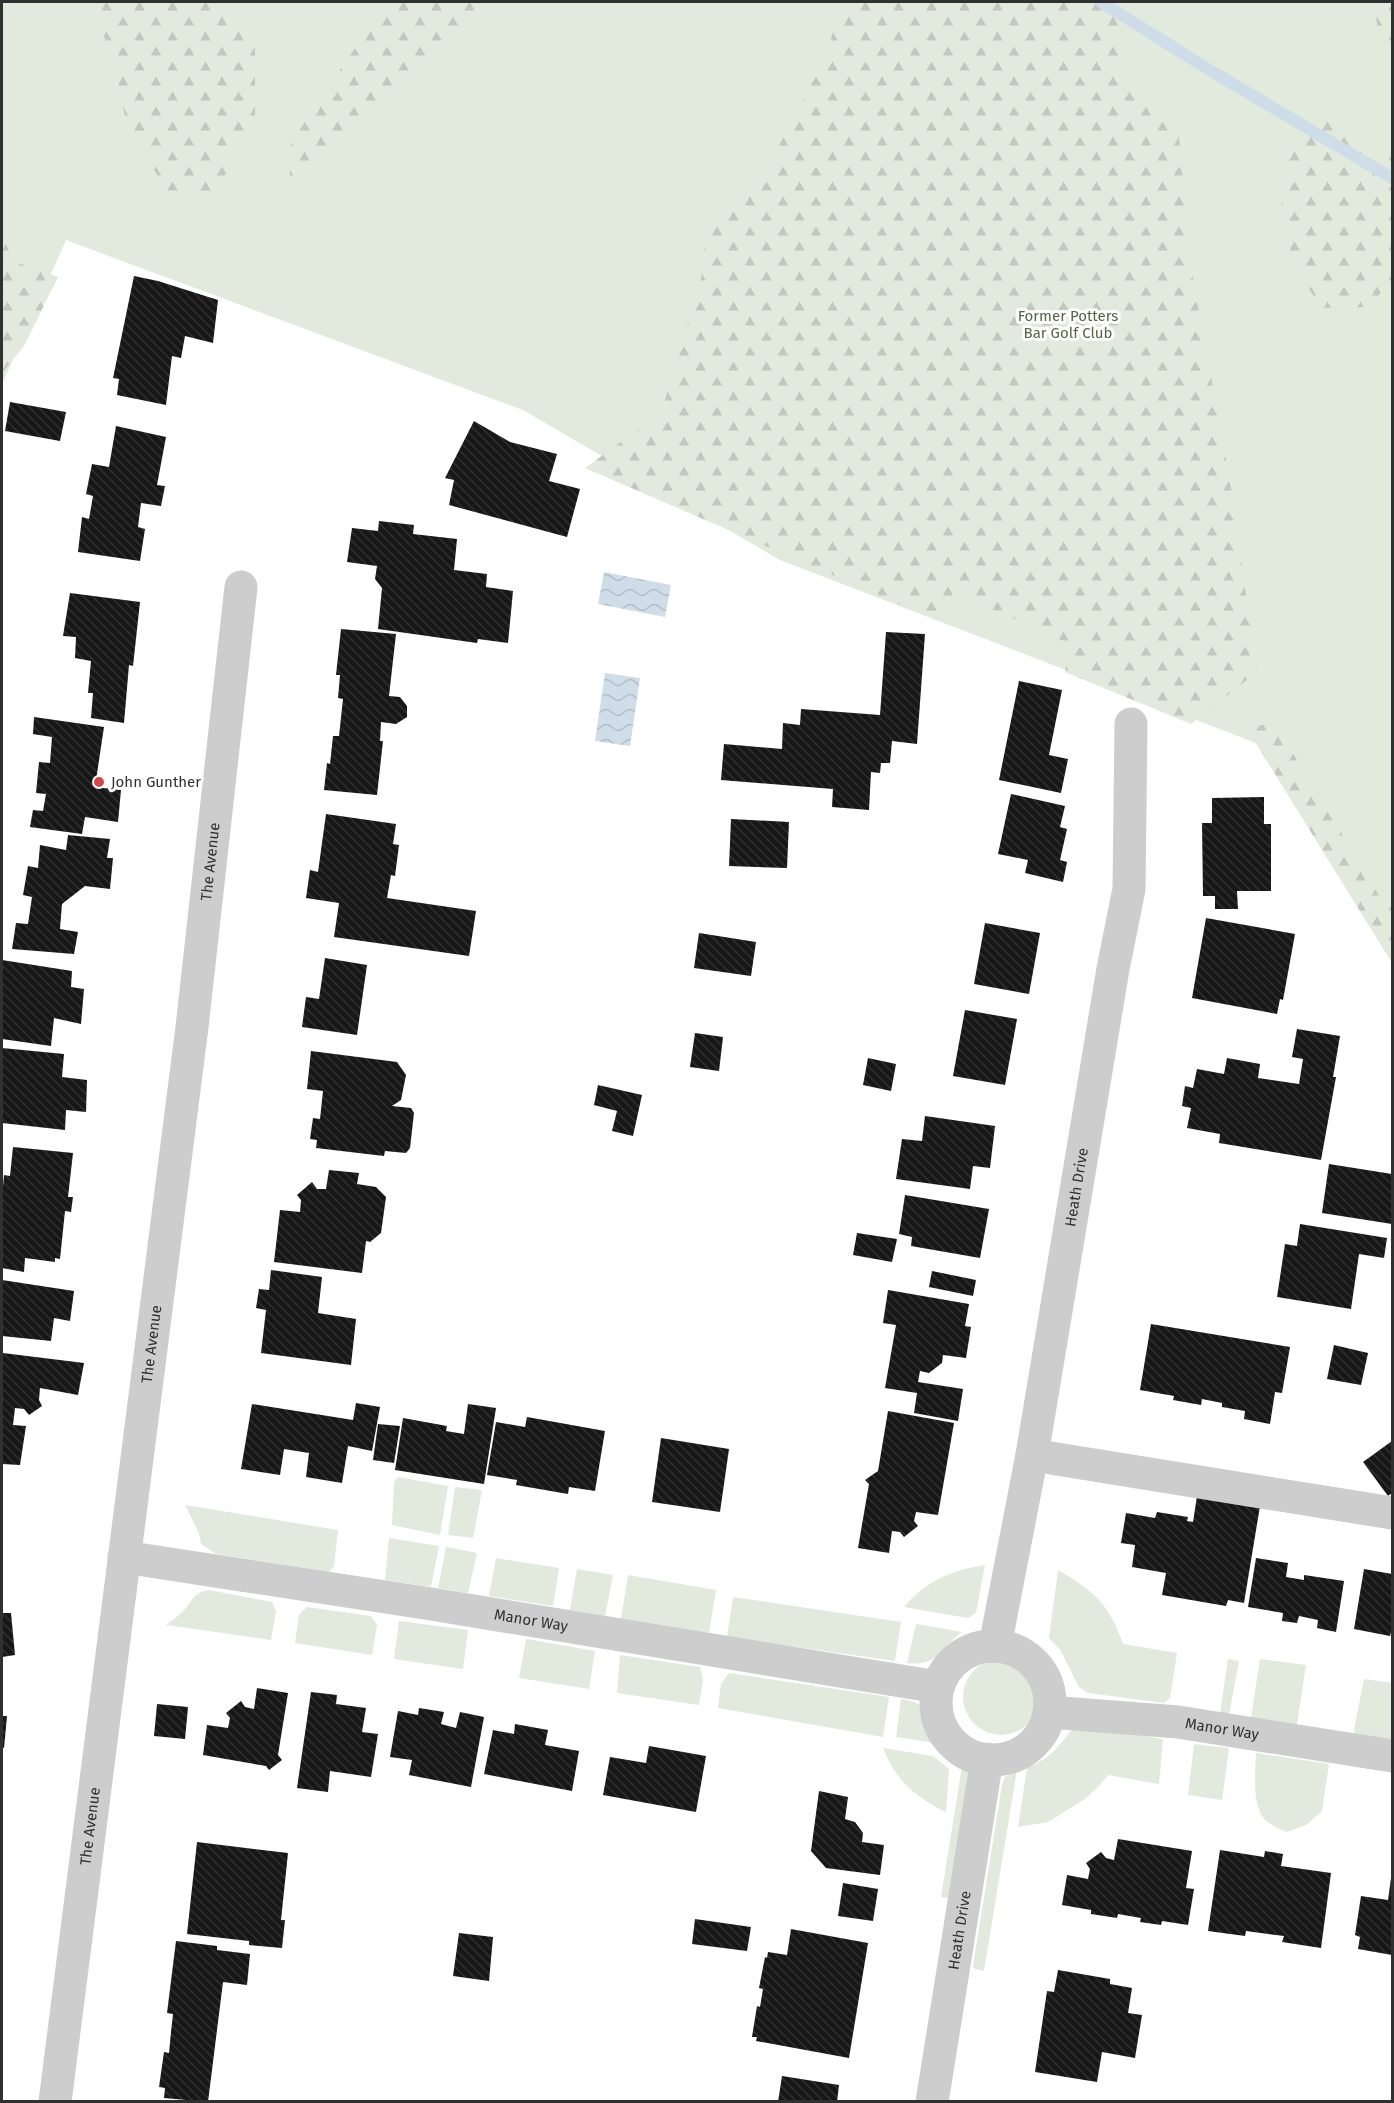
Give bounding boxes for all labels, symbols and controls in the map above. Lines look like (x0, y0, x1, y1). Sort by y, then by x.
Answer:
park label: Former Potters Bar Golf Club (1018, 307, 1118, 342)
place label: John Gunther (111, 773, 201, 791)
marker: John Gunther (92, 775, 106, 789)
street label: The Avenue (197, 822, 224, 902)
street label: Heath Drive (1061, 1146, 1092, 1228)
street label: The Avenue (138, 1304, 165, 1384)
street label: Manor Way (493, 1605, 570, 1635)
street label: Manor Way (1184, 1714, 1261, 1744)
street label: The Avenue (76, 1786, 104, 1866)
street label: Heath Drive (944, 1889, 975, 1971)

